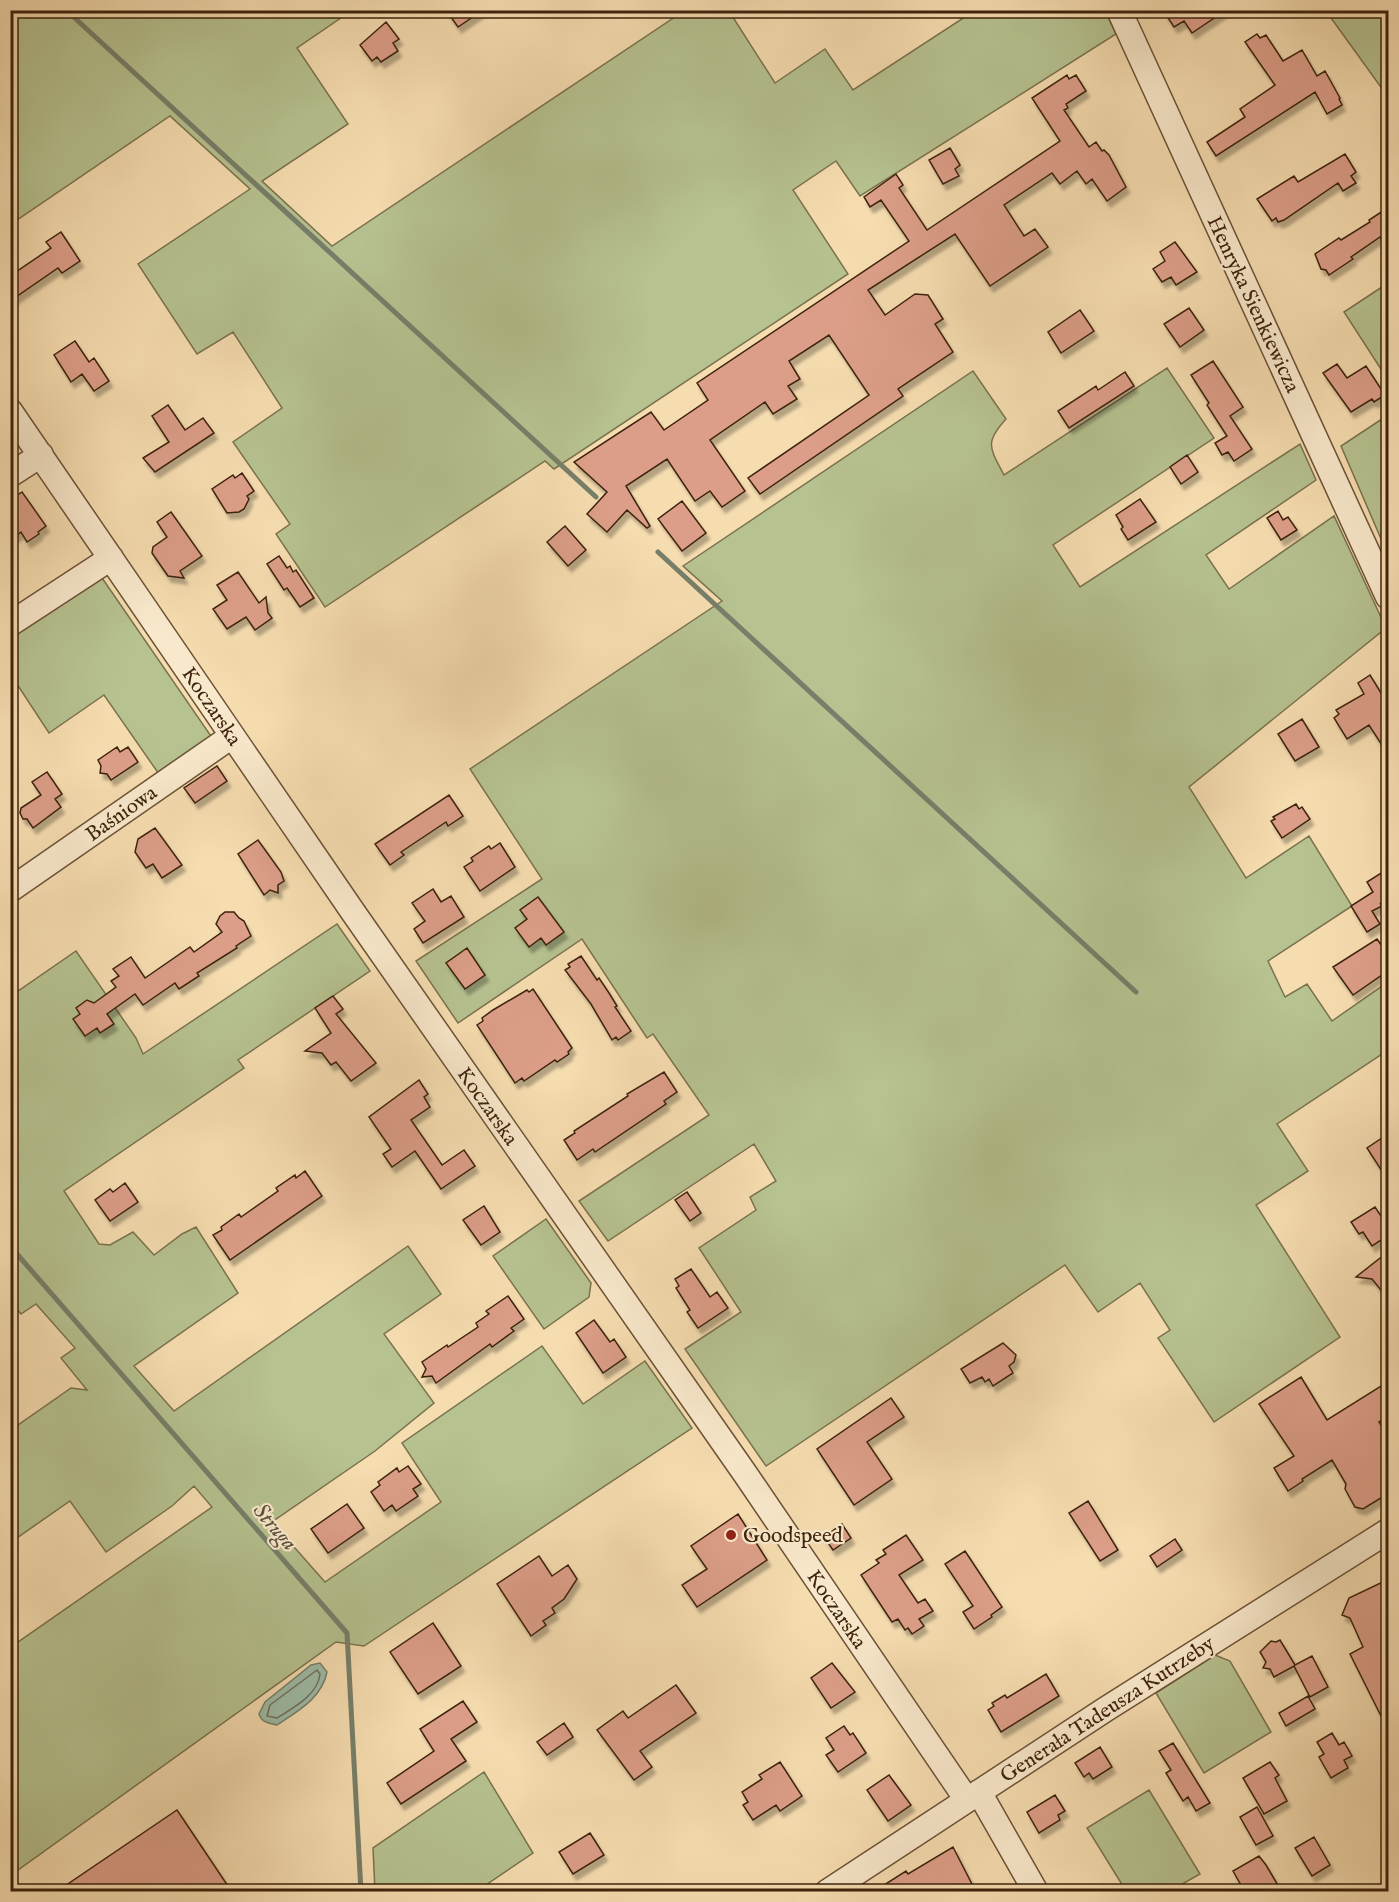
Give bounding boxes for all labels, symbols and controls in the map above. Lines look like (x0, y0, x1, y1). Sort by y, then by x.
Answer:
street label: Henryka Sienkiewicza (1200, 212, 1306, 398)
street label: Koczarska (175, 662, 248, 752)
street label: Baśniowa (81, 779, 164, 849)
street label: Koczarska (450, 1062, 524, 1152)
water label: Struga (246, 1498, 303, 1557)
place label: Goodspeed (743, 1523, 844, 1550)
marker: Goodspeed (724, 1528, 738, 1542)
street label: Koczarska (800, 1565, 873, 1655)
street label: Generała Tadeusza Kutrzeby (996, 1630, 1221, 1790)

